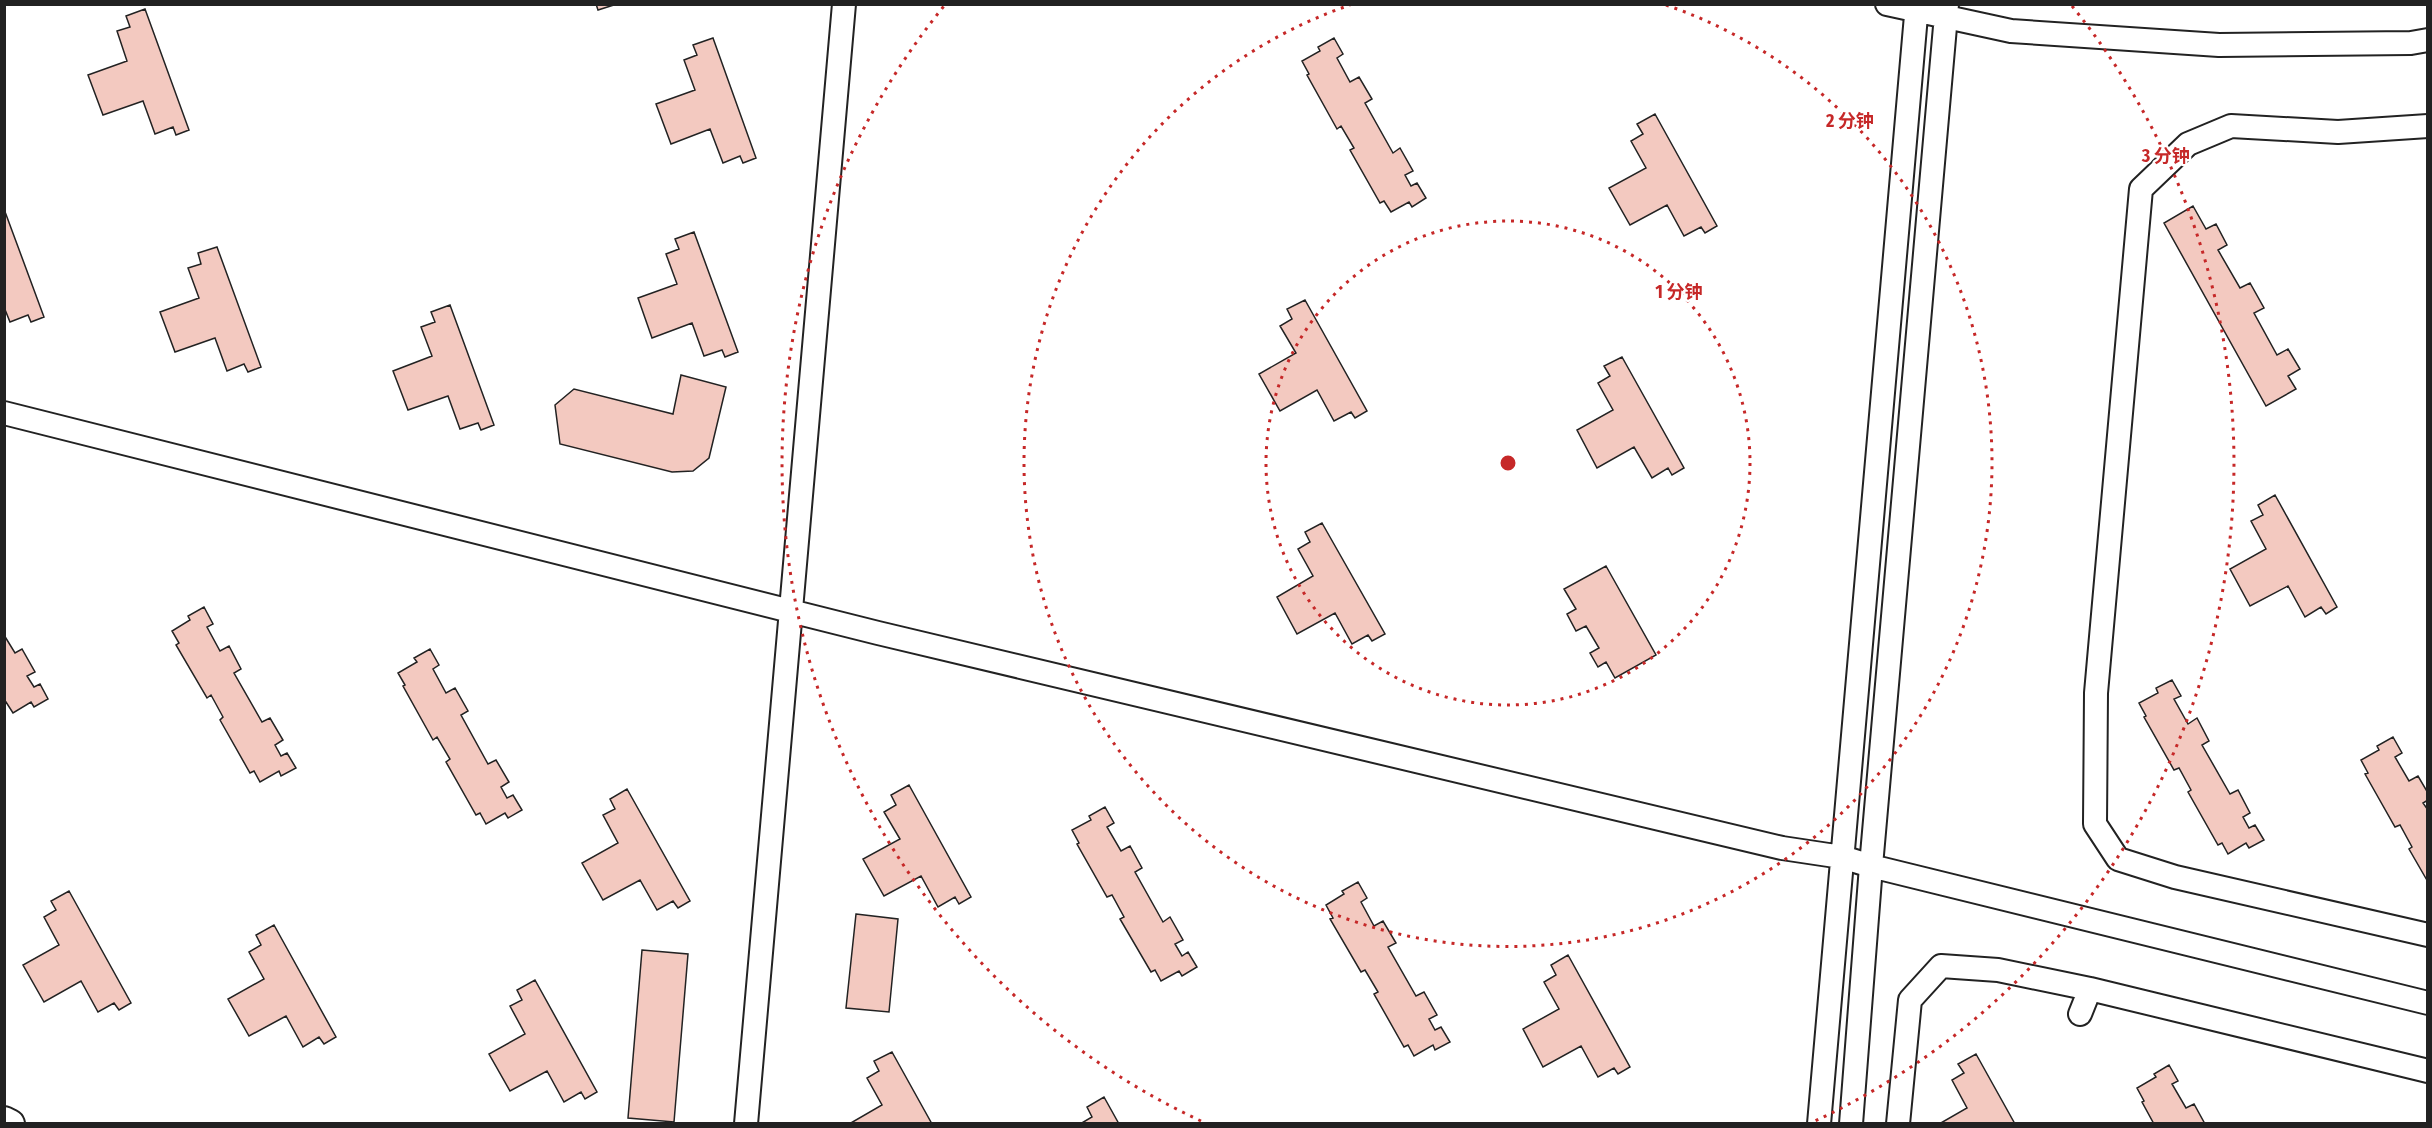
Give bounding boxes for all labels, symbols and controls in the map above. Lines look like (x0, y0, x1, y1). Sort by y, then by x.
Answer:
text: 2 分钟 (1825, 110, 1874, 132)
text: 3 分钟 (2141, 145, 2190, 167)
text: 1 分钟 (1655, 281, 1703, 303)
centre of rings (1498, 453, 1518, 473)

